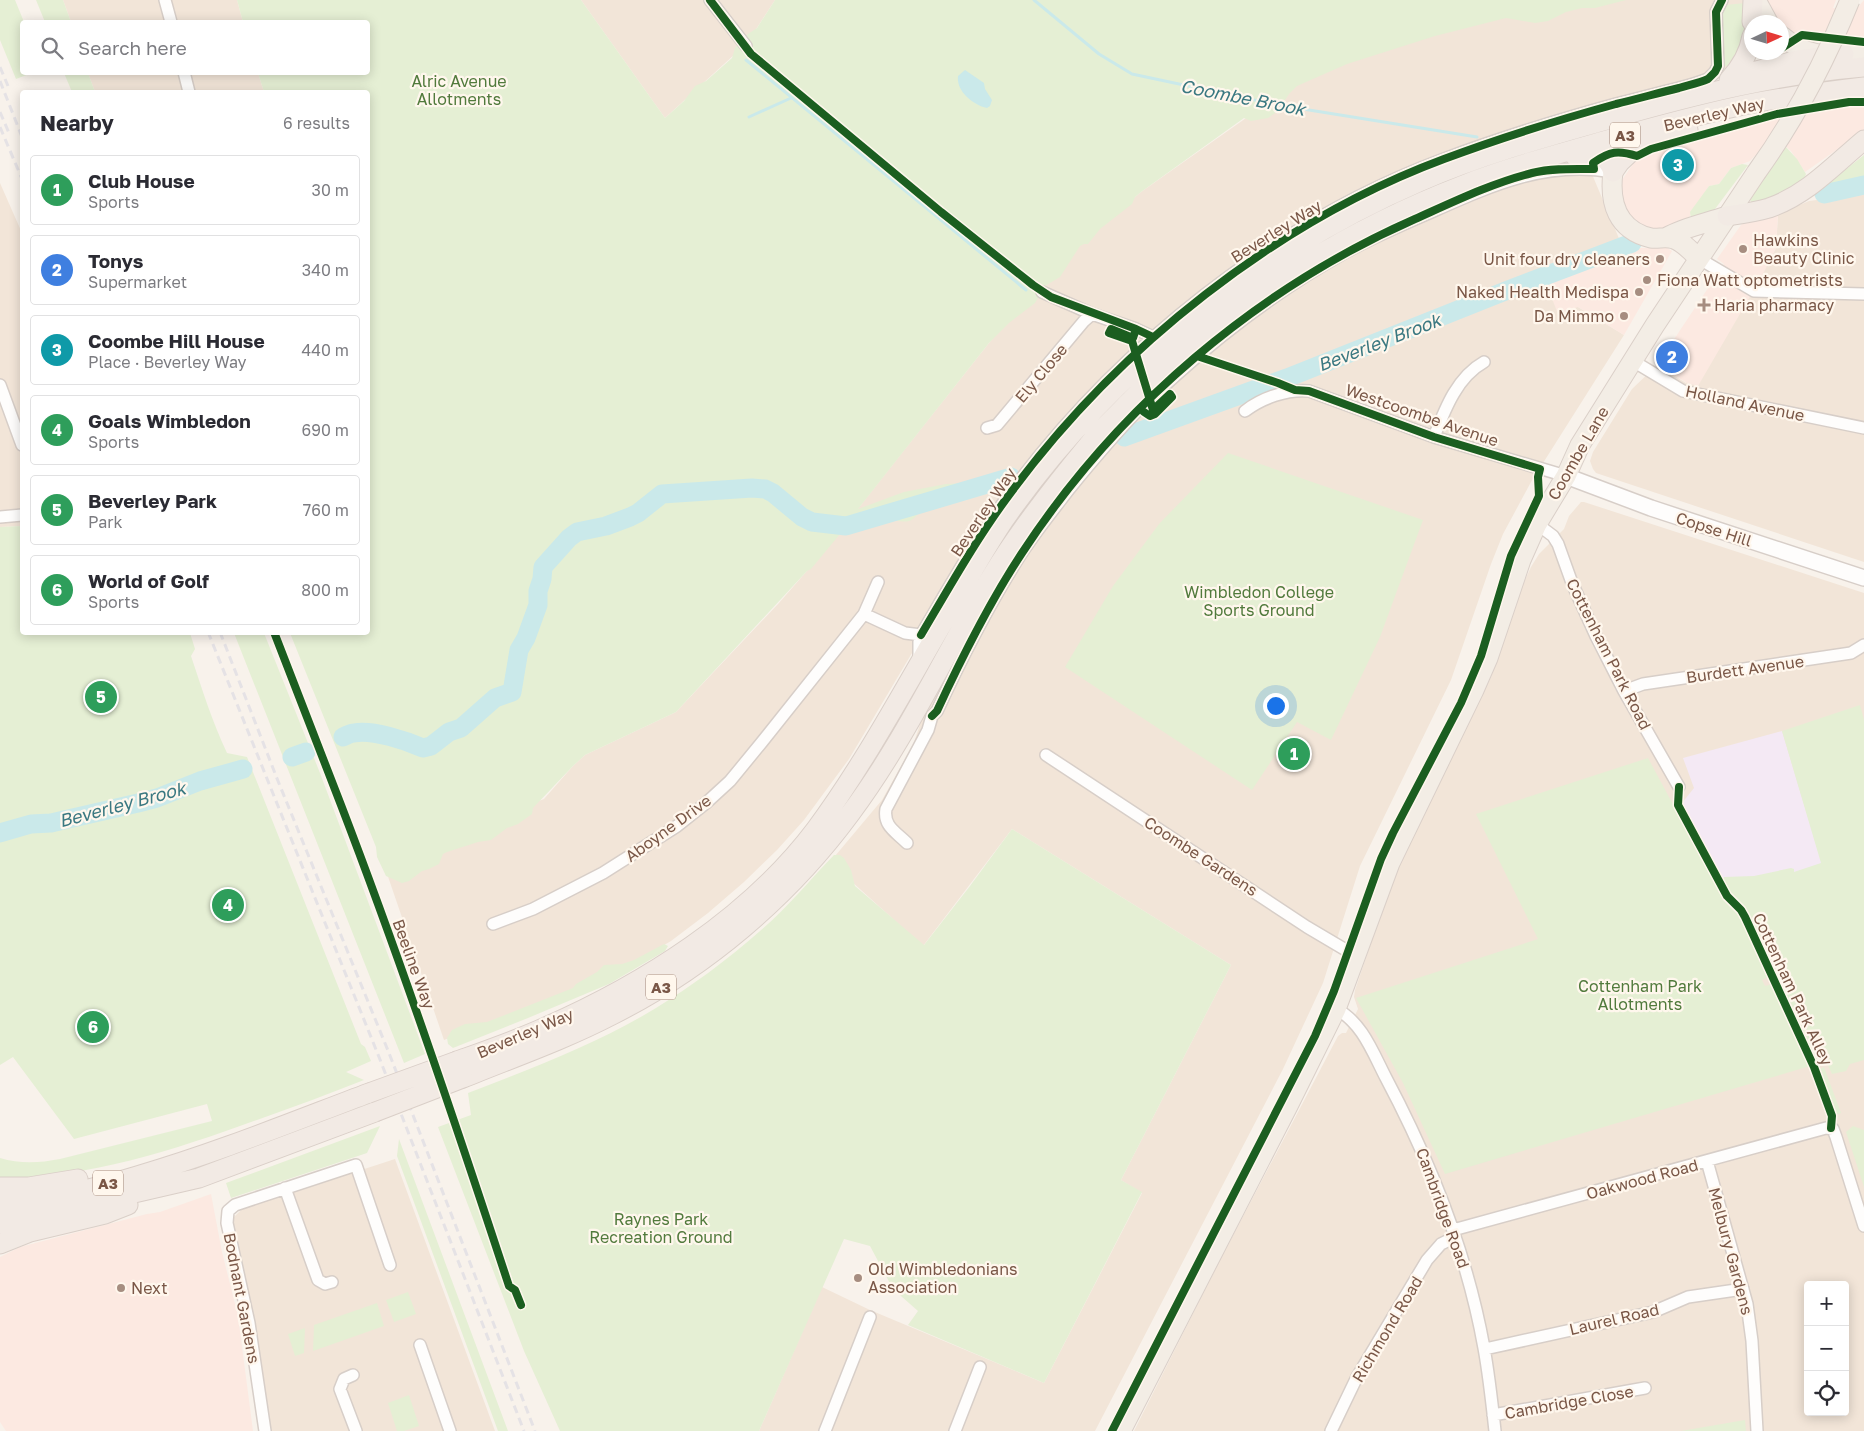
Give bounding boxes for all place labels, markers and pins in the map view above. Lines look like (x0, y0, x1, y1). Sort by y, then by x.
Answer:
pin: 3 (1662, 146, 1694, 184)
place label: Hawkins Beauty Clinic (1753, 230, 1855, 268)
marker: Hawkins Beauty Clinic (1737, 243, 1749, 255)
place label: Unit four dry cleaners (1483, 249, 1650, 269)
marker: Unit four dry cleaners (1654, 253, 1666, 265)
place label: Fiona Watt optometrists (1657, 270, 1843, 290)
marker: Fiona Watt optometrists (1641, 274, 1653, 286)
place label: Naked Health Medispa (1456, 282, 1629, 302)
marker: Naked Health Medispa (1633, 286, 1645, 298)
place label: Haria pharmacy (1714, 295, 1834, 315)
marker: Haria pharmacy (1698, 299, 1710, 311)
place label: Da Mimmo (1534, 306, 1614, 326)
marker: Da Mimmo (1618, 310, 1630, 322)
pin: 2 (1656, 338, 1688, 376)
pin: 5 (85, 678, 117, 716)
pin: 1 (1278, 735, 1310, 773)
pin: 4 (212, 886, 244, 924)
pin: 6 (77, 1008, 109, 1046)
place label: Old Wimbledonians Association (868, 1259, 1017, 1297)
marker: Old Wimbledonians Association (852, 1272, 864, 1284)
place label: Next (131, 1278, 168, 1298)
marker: Next (115, 1282, 127, 1294)

